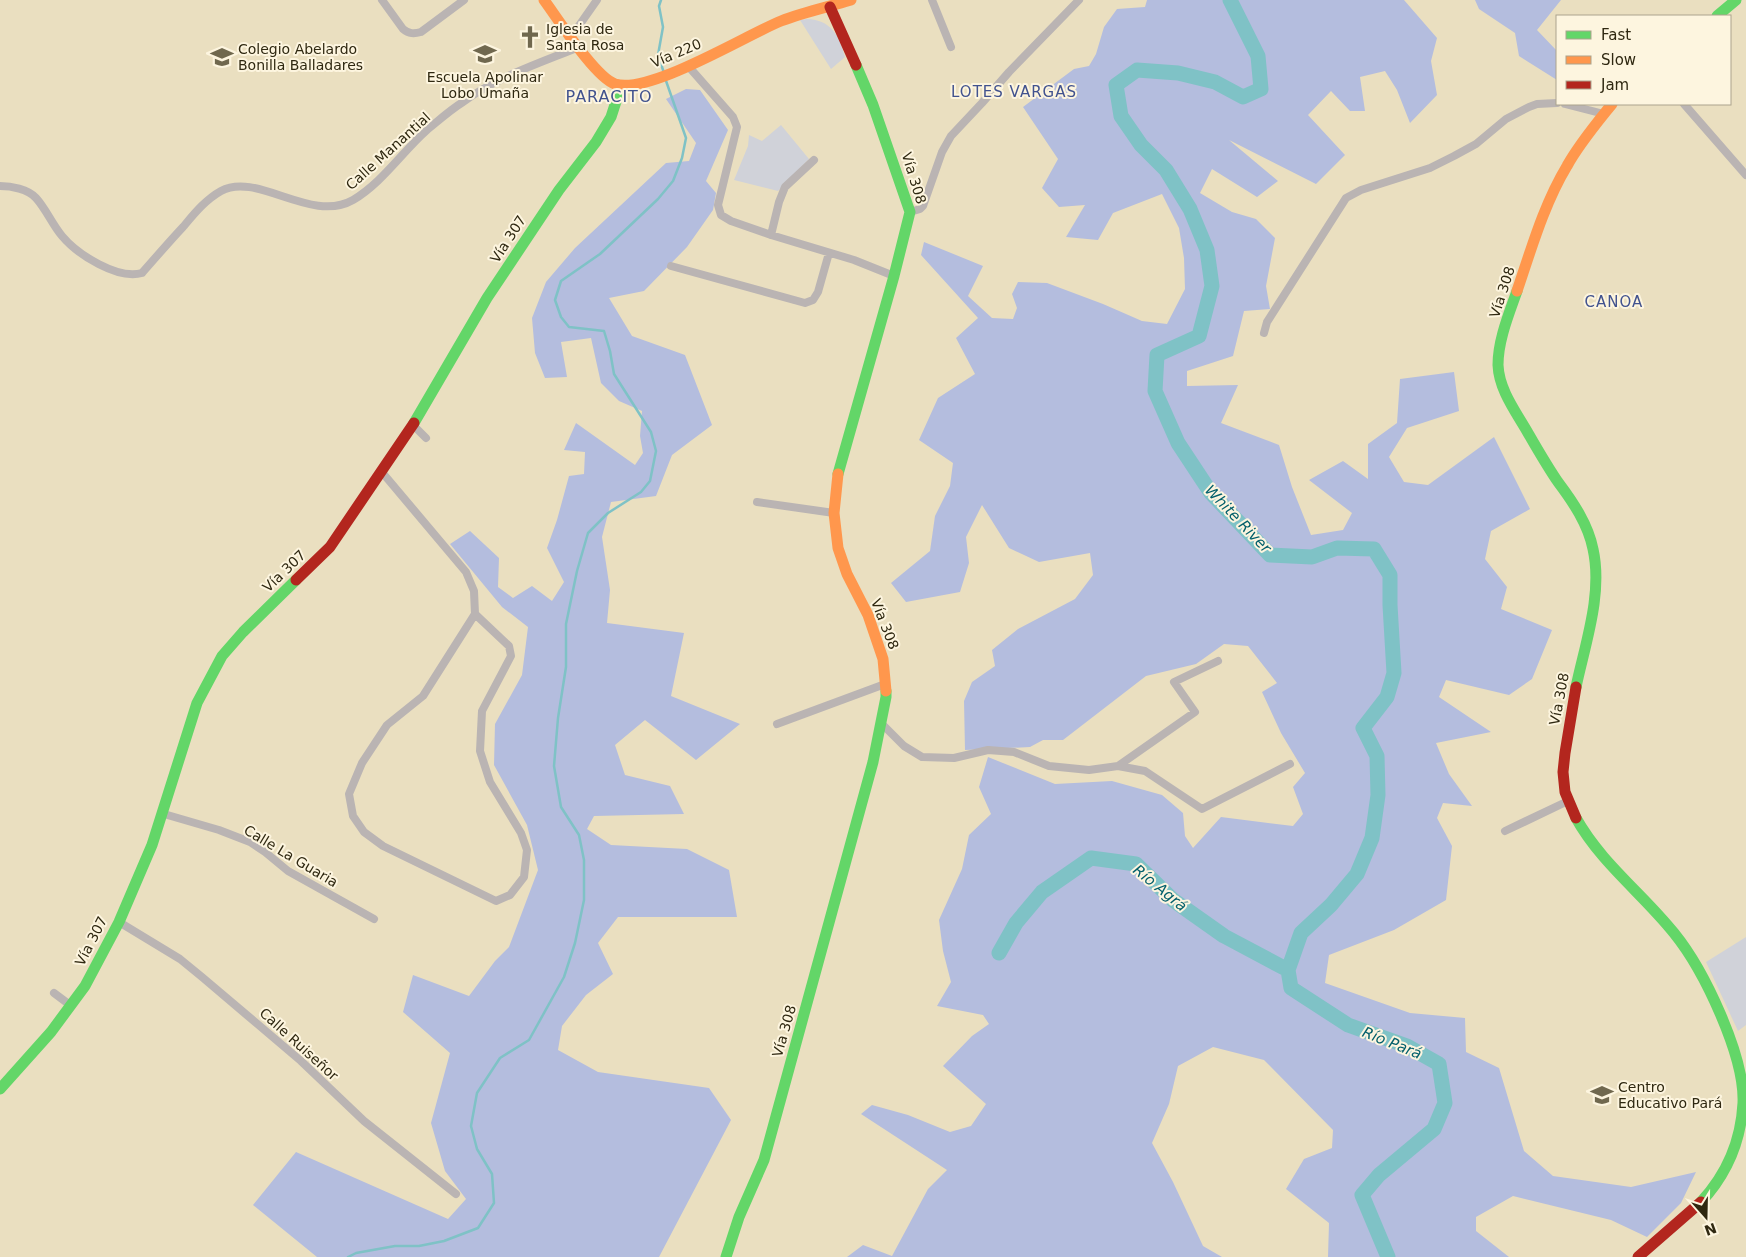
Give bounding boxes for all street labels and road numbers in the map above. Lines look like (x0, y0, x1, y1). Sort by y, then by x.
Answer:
street label: Vía 220 (648, 35, 704, 71)
street label: Calle Manantial (343, 109, 433, 193)
street label: Vía 308 (899, 150, 929, 206)
street label: Vía 307 (487, 212, 529, 266)
street label: Vía 308 (1486, 264, 1518, 320)
street label: Vía 307 (259, 547, 309, 595)
street label: Vía 308 (868, 596, 902, 652)
street label: Vía 308 (1546, 671, 1572, 727)
street label: Calle La Guaria (241, 822, 341, 890)
street label: Vía 307 (72, 914, 110, 968)
street label: Vía 308 (769, 1003, 799, 1059)
street label: Calle Ruiseñor (256, 1005, 342, 1084)

